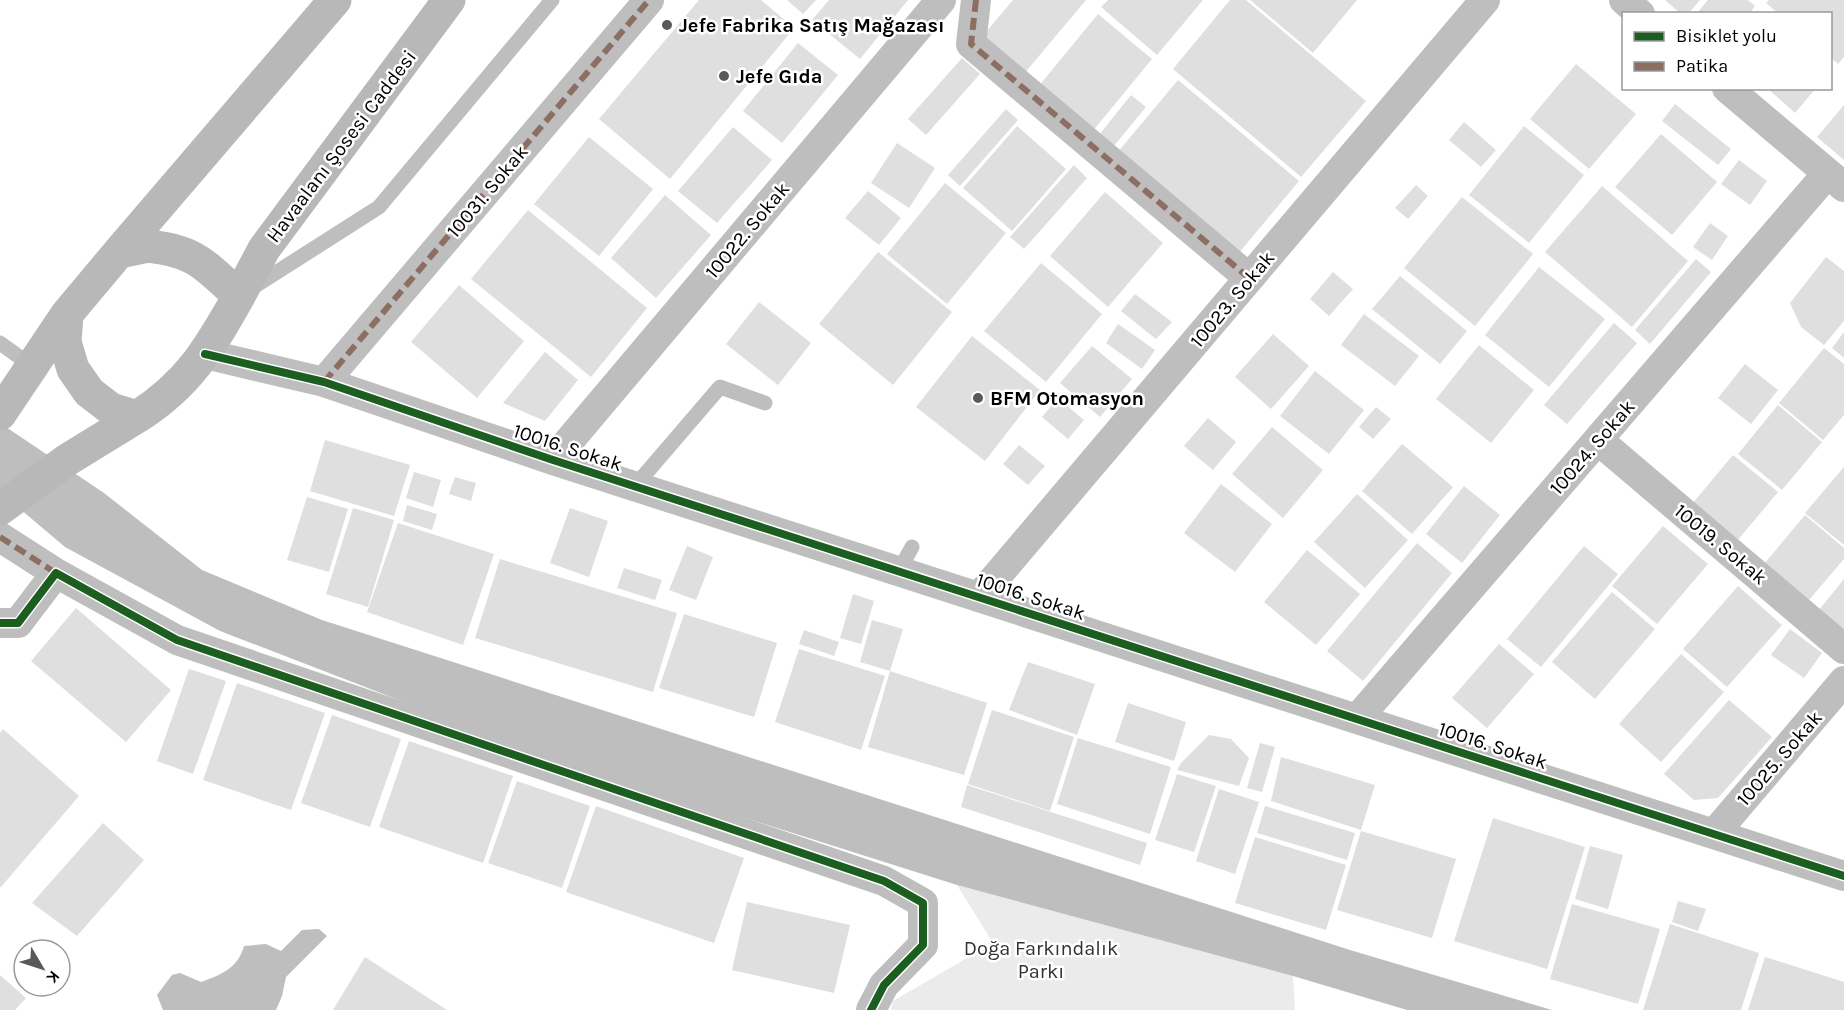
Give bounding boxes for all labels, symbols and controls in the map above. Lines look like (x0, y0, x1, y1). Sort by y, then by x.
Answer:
legend (1622, 12, 1832, 90)
place label: Jefe Fabrika Satış Mağazası (679, 14, 945, 37)
marker: Jefe Fabrika Satış Mağazası (660, 18, 674, 32)
text: Bisiklet yolu (1676, 25, 1777, 47)
street label: Havaalanı Şosesi Caddesi (262, 46, 421, 247)
text: Patika (1676, 55, 1728, 77)
place label: Jefe Gıda (736, 65, 823, 88)
marker: Jefe Gıda (717, 69, 731, 83)
street label: 10031. Sokak (442, 140, 533, 242)
street label: 10022. Sokak (701, 178, 794, 283)
street label: 10023. Sokak (1185, 246, 1279, 352)
place label: BFM Otomasyon (990, 387, 1144, 410)
marker: BFM Otomasyon (971, 391, 985, 405)
street label: 10024. Sokak (1545, 395, 1640, 499)
street label: 10016. Sokak (510, 419, 625, 476)
street label: 10019. Sokak (1670, 499, 1772, 590)
street label: 10016. Sokak (973, 568, 1088, 625)
street label: 10025. Sokak (1732, 706, 1827, 810)
street label: 10016. Sokak (1435, 717, 1550, 774)
park label: Doğa Farkındalık Parkı (964, 937, 1118, 983)
north arrow (12, 938, 72, 998)
text: K (42, 967, 64, 988)

